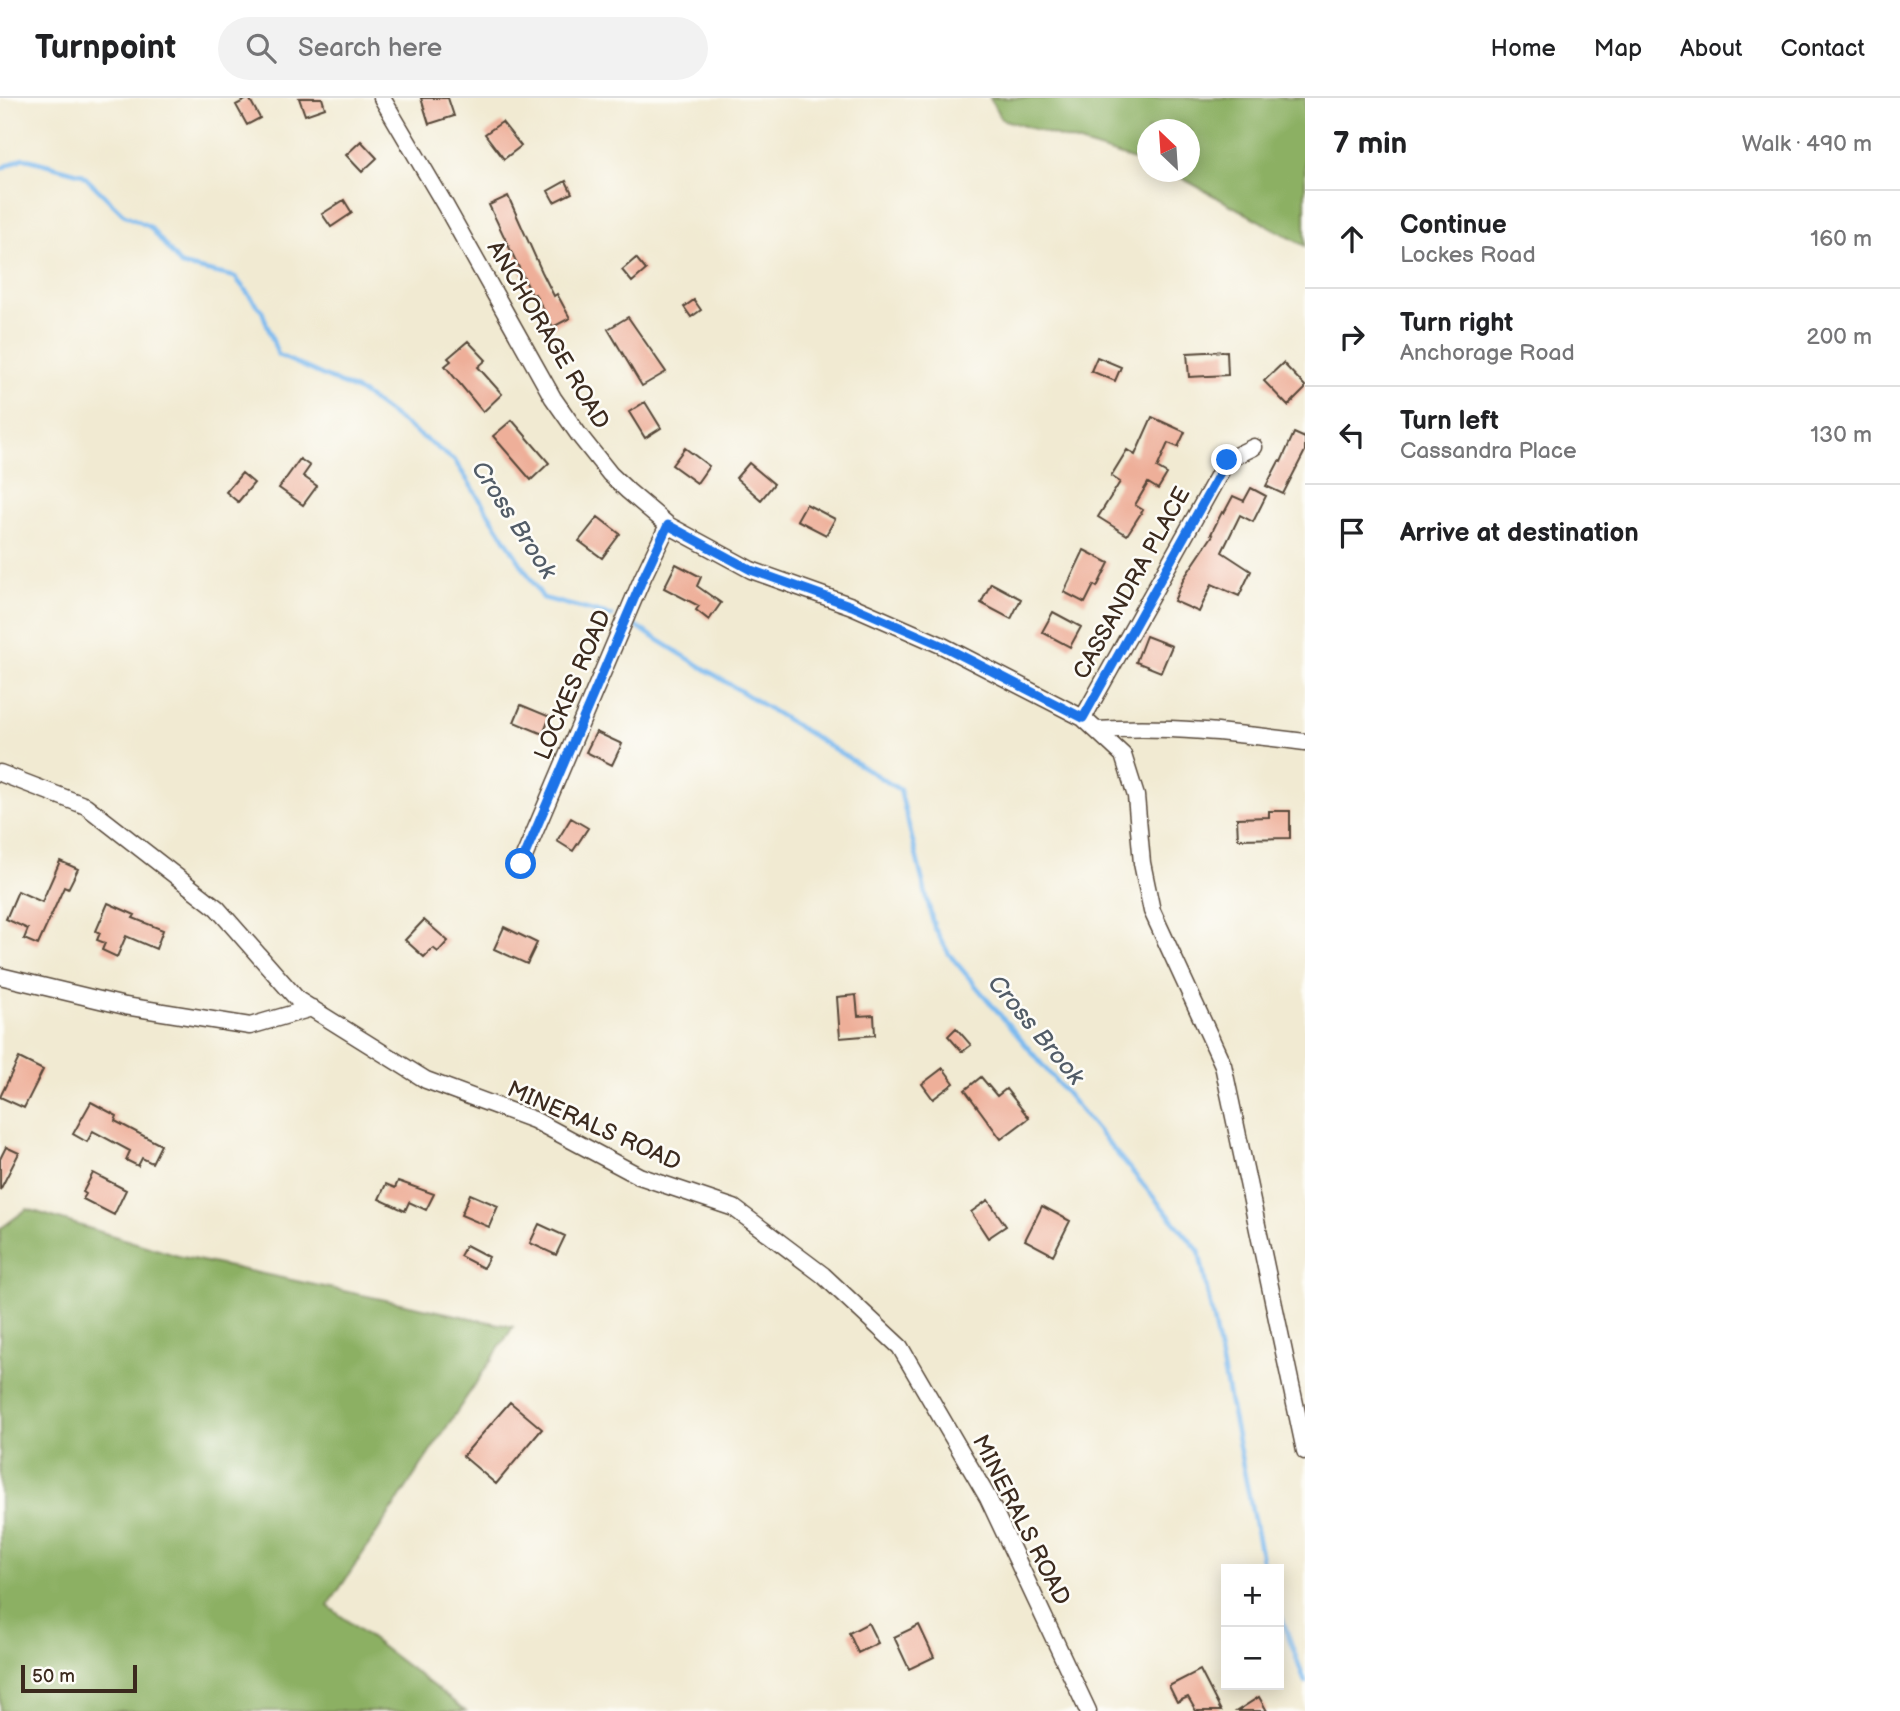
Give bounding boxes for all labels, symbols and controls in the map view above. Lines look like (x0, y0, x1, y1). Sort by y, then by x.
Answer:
search box (218, 17, 708, 80)
text: Turnpoint (35, 28, 176, 68)
icon: search (242, 29, 280, 67)
text: Search here (298, 33, 442, 64)
text: Home (1491, 34, 1556, 63)
text: Map (1594, 34, 1642, 63)
text: About (1680, 34, 1742, 63)
text: Contact (1780, 34, 1865, 63)
north arrow (1137, 119, 1200, 182)
text: 7 min (1333, 126, 1407, 162)
text: Walk · 490 m (1742, 130, 1872, 158)
text: Continue (1400, 210, 1507, 241)
icon: ahead (1333, 220, 1371, 258)
text: 160 m (1810, 225, 1872, 253)
street label: ANCHORAGE ROAD (481, 236, 615, 434)
text: Lockes Road (1400, 241, 1536, 269)
text: Turn right (1400, 308, 1513, 339)
icon: right (1333, 318, 1371, 356)
text: 200 m (1806, 323, 1872, 351)
text: Anchorage Road (1400, 339, 1575, 367)
text: Turn left (1400, 406, 1499, 437)
icon: left (1333, 416, 1371, 454)
text: 130 m (1810, 421, 1872, 449)
text: Cassandra Place (1400, 437, 1577, 465)
route end (1211, 444, 1242, 475)
water label: Cross Brook (465, 456, 563, 585)
street label: CASSANDRA PLACE (1067, 482, 1197, 684)
icon: arrive (1333, 514, 1371, 552)
text: Arrive at destination (1400, 518, 1639, 549)
street label: LOCKES ROAD (529, 606, 617, 764)
route start (505, 848, 536, 879)
water label: Cross Brook (982, 969, 1091, 1092)
street label: MINERALS ROAD (503, 1075, 685, 1177)
street label: MINERALS ROAD (966, 1430, 1076, 1610)
map controls (1221, 1564, 1284, 1690)
button: + (1221, 1564, 1284, 1627)
button: − (1221, 1627, 1284, 1690)
scale bar (21, 1662, 136, 1694)
text: 50 m (32, 1665, 75, 1688)

